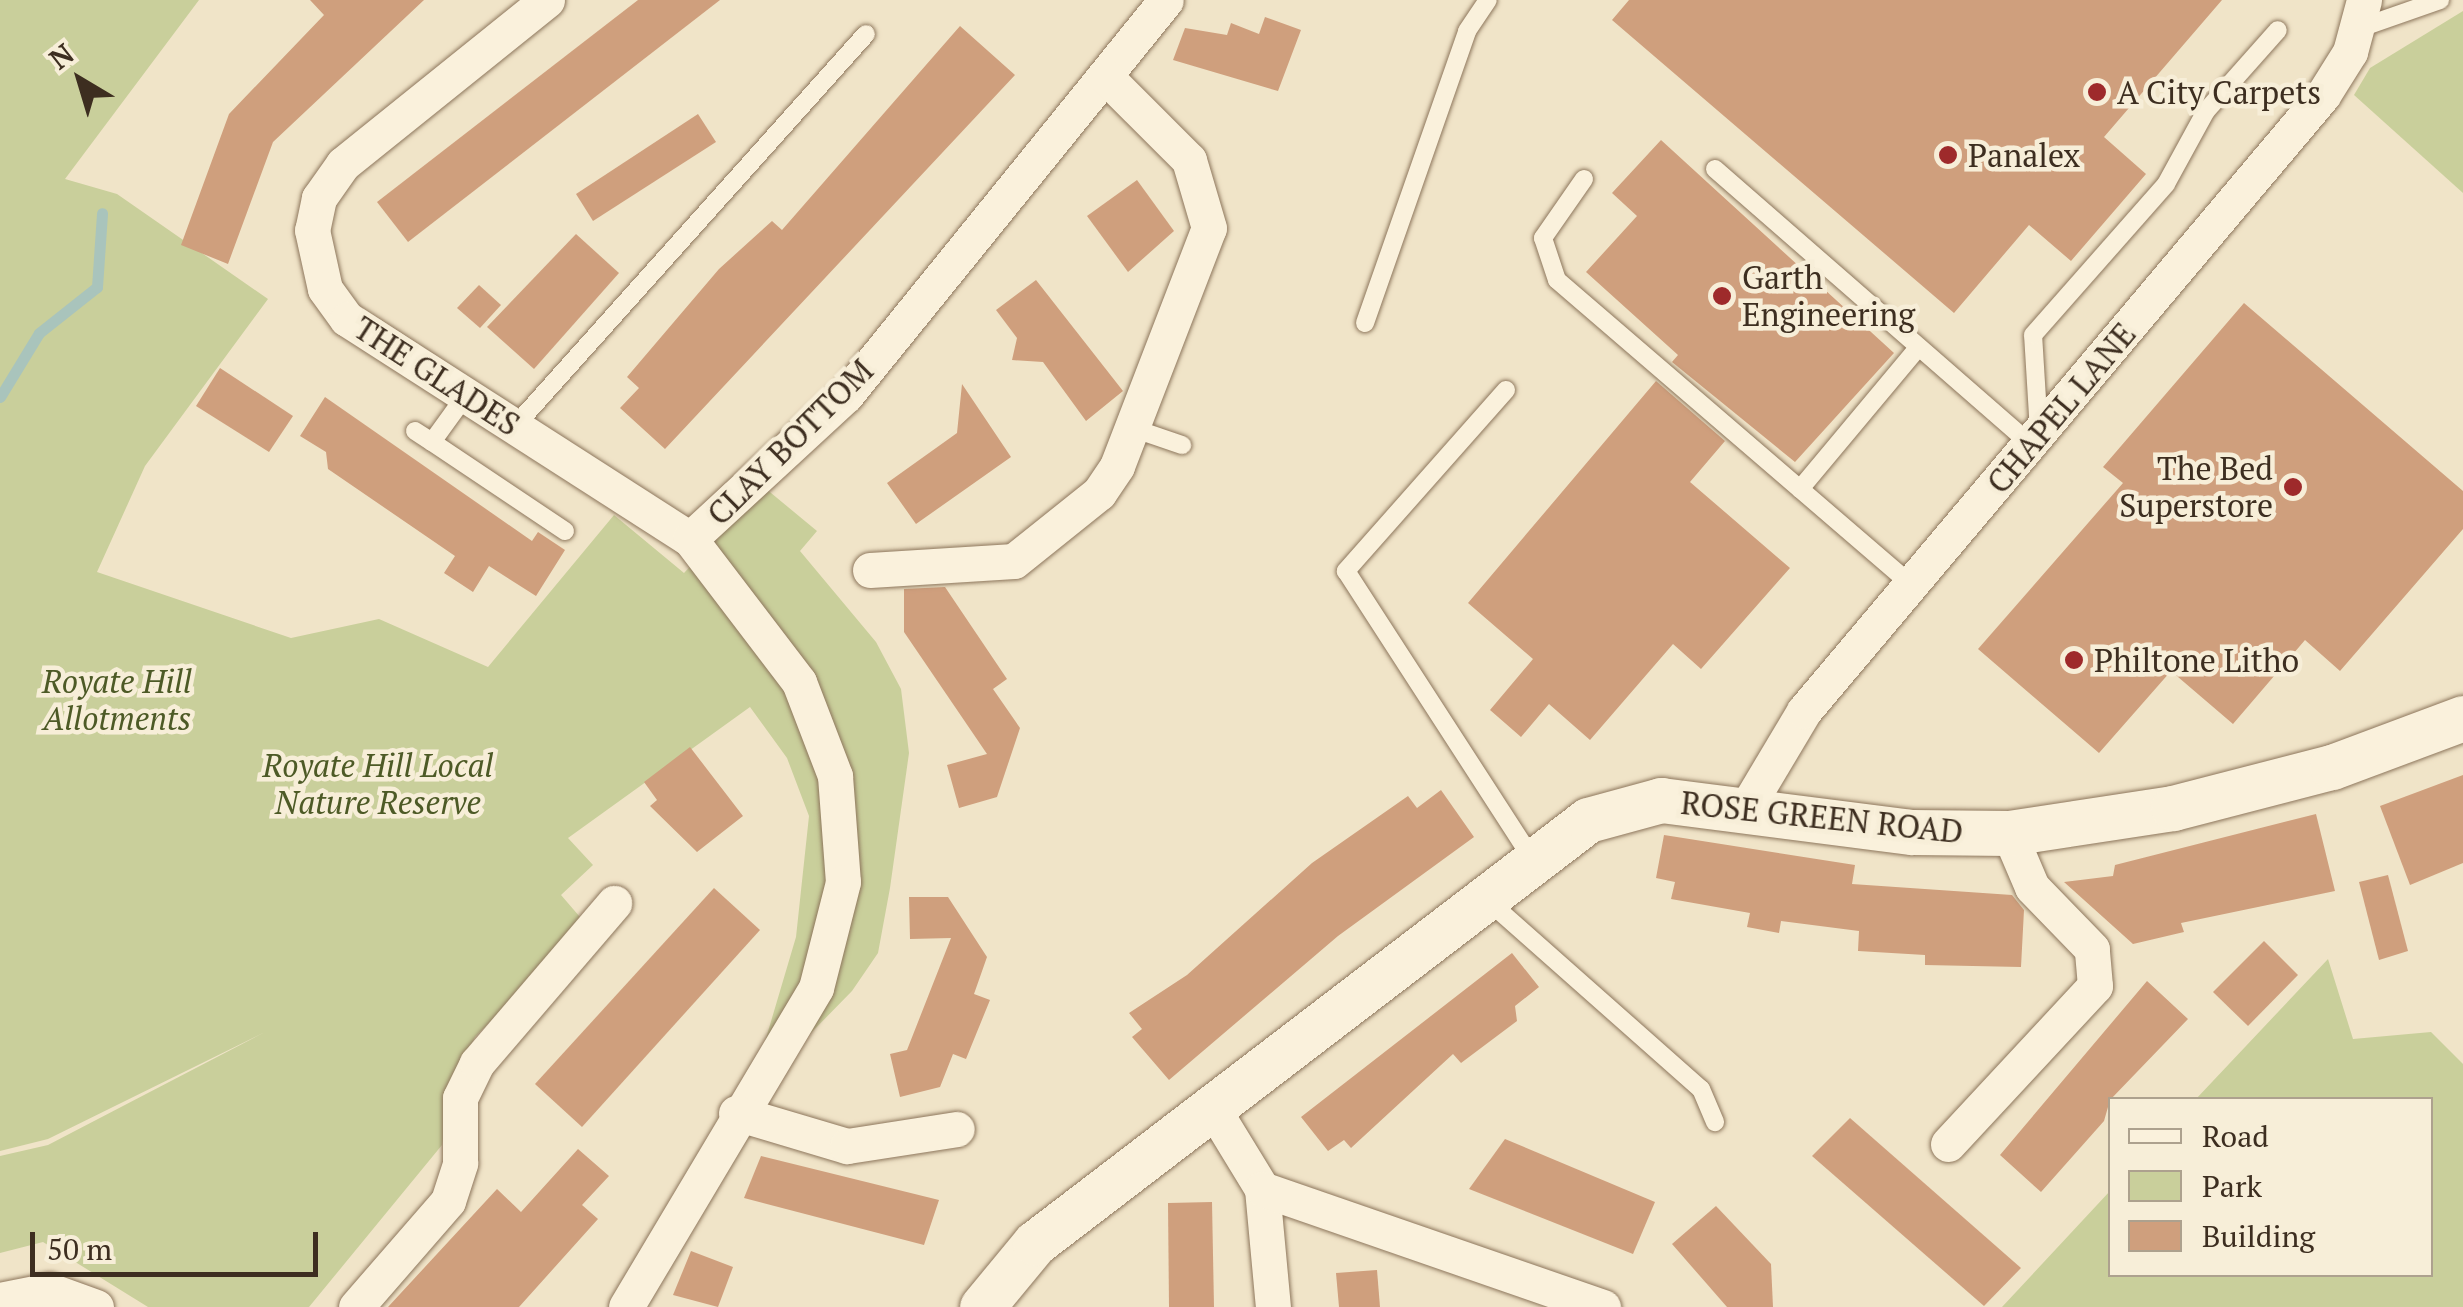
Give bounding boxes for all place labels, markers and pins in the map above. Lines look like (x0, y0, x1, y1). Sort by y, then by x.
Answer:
place label: A City Carpets (2117, 73, 2322, 111)
marker: A City Carpets (2086, 81, 2108, 103)
place label: Panalex (1968, 136, 2080, 174)
marker: Panalex (1937, 144, 1959, 166)
place label: Garth Engineering (1742, 259, 1915, 334)
marker: Garth Engineering (1711, 285, 1733, 307)
place label: The Bed Superstore (2119, 450, 2273, 525)
marker: The Bed Superstore (2282, 476, 2304, 498)
place label: Philtone Litho (2094, 641, 2299, 679)
marker: Philtone Litho (2063, 649, 2085, 671)

